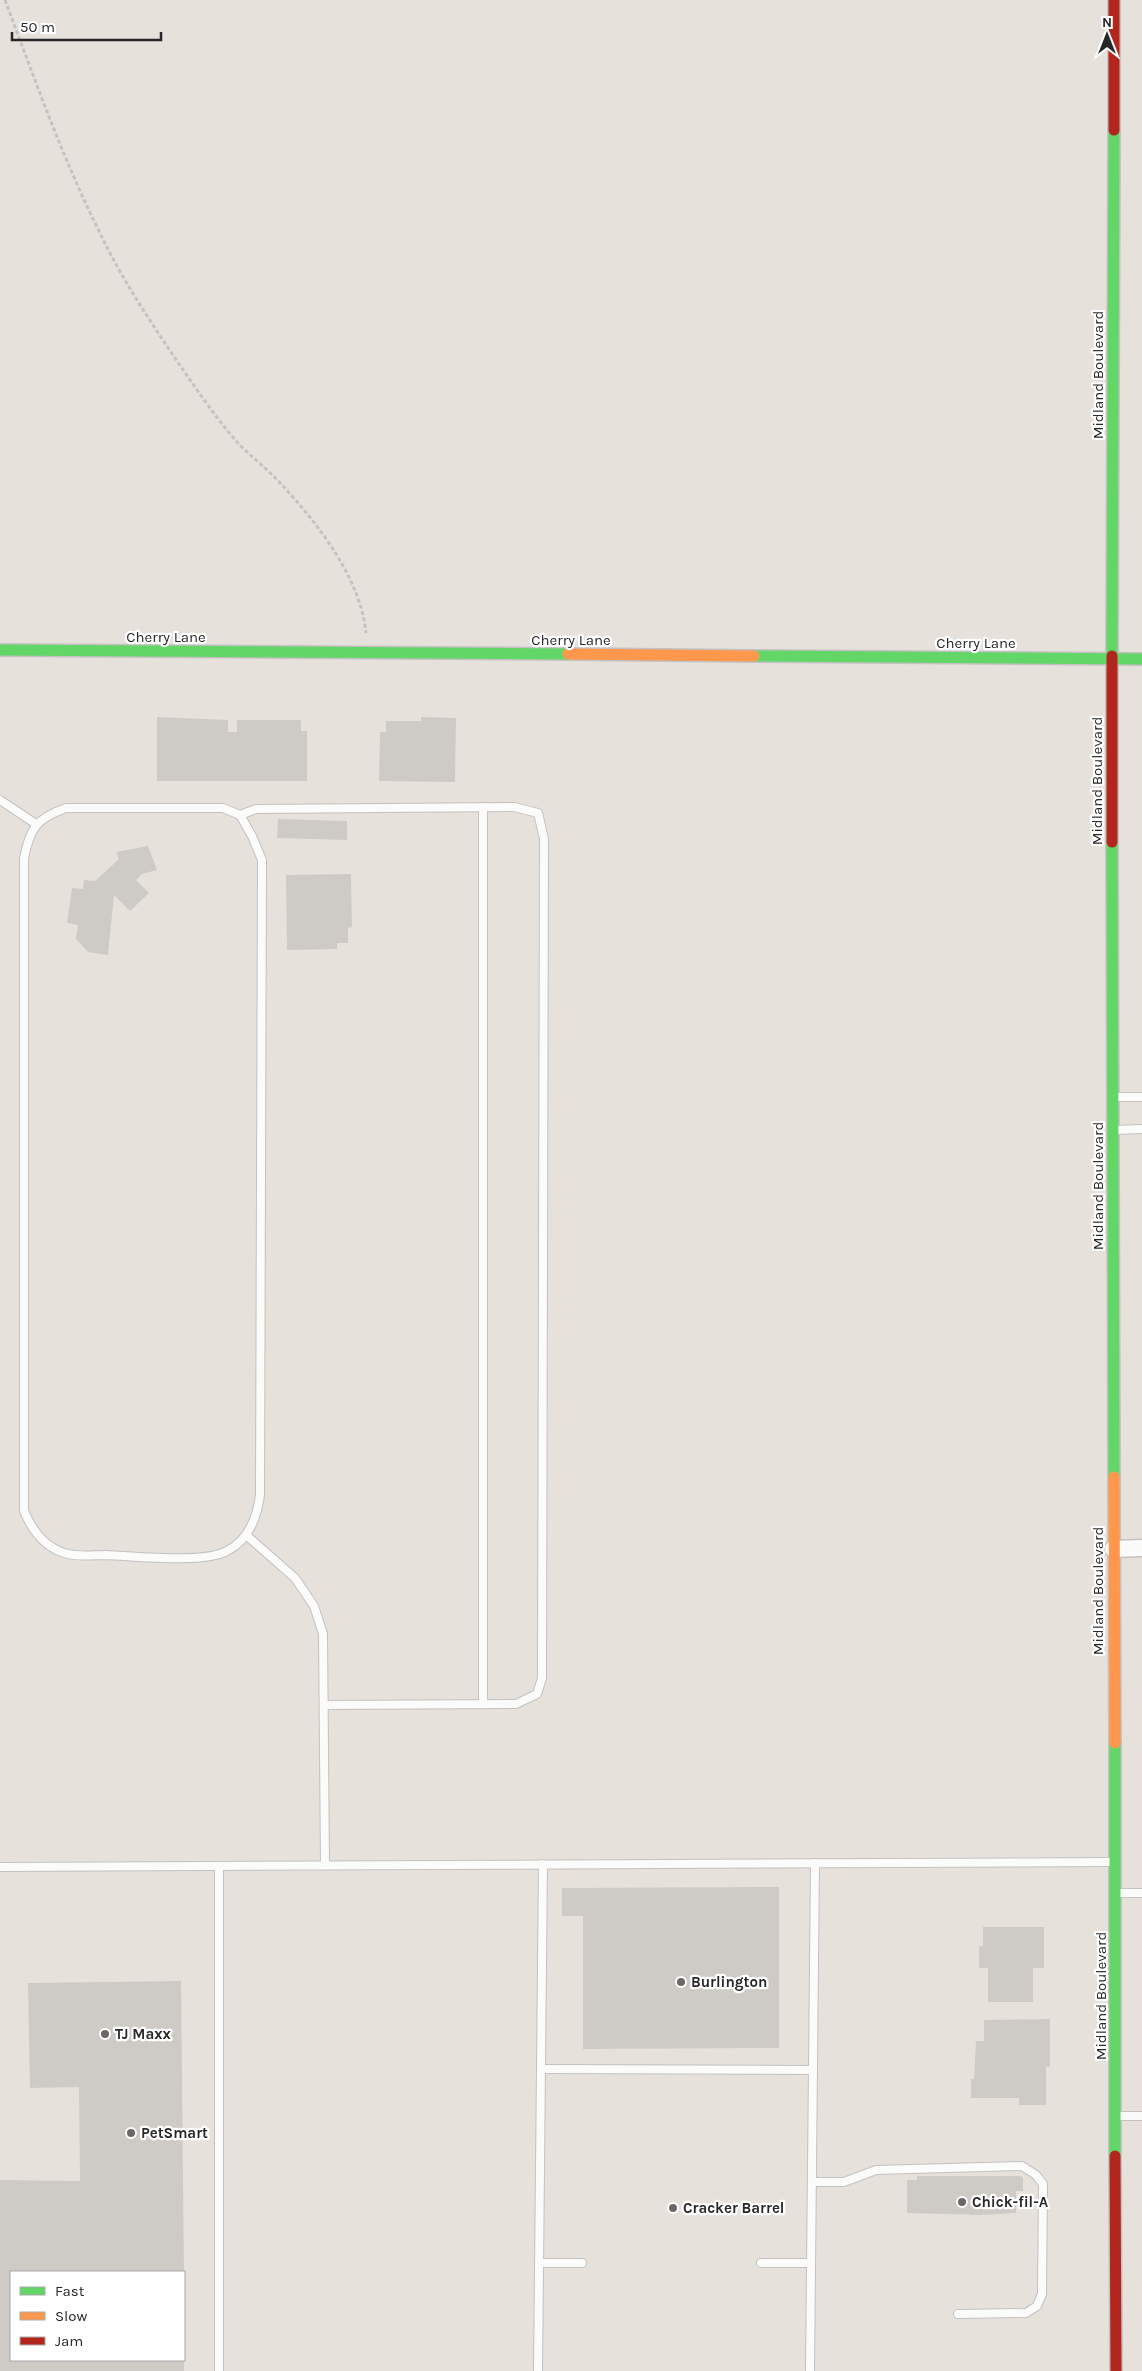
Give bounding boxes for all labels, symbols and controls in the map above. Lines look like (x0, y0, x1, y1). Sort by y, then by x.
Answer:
scale bar (12, 10, 161, 42)
north arrow (1082, 10, 1132, 60)
text: N (1102, 14, 1112, 31)
text: 50 m (20, 18, 55, 36)
street label: Midland Boulevard (1089, 311, 1107, 439)
street label: Cherry Lane (126, 628, 206, 646)
street label: Cherry Lane (531, 631, 611, 649)
street label: Cherry Lane (936, 634, 1016, 652)
street label: Midland Boulevard (1088, 717, 1106, 845)
street label: Midland Boulevard (1089, 1122, 1107, 1250)
street label: Midland Boulevard (1089, 1527, 1107, 1655)
street label: Midland Boulevard (1092, 1932, 1110, 2060)
place label: Burlington (691, 1973, 767, 1991)
marker: Burlington (675, 1976, 687, 1988)
place label: TJ Maxx (115, 2025, 171, 2043)
marker: TJ Maxx (99, 2028, 111, 2040)
place label: PetSmart (141, 2124, 208, 2142)
marker: PetSmart (125, 2127, 137, 2139)
place label: Chick-fil-A (972, 2193, 1049, 2211)
marker: Chick-fil-A (956, 2196, 968, 2208)
place label: Cracker Barrel (683, 2199, 784, 2217)
marker: Cracker Barrel (667, 2202, 679, 2214)
legend (10, 2271, 185, 2361)
text: Fast (55, 2282, 85, 2300)
text: Slow (55, 2307, 87, 2325)
text: Jam (55, 2332, 83, 2350)

